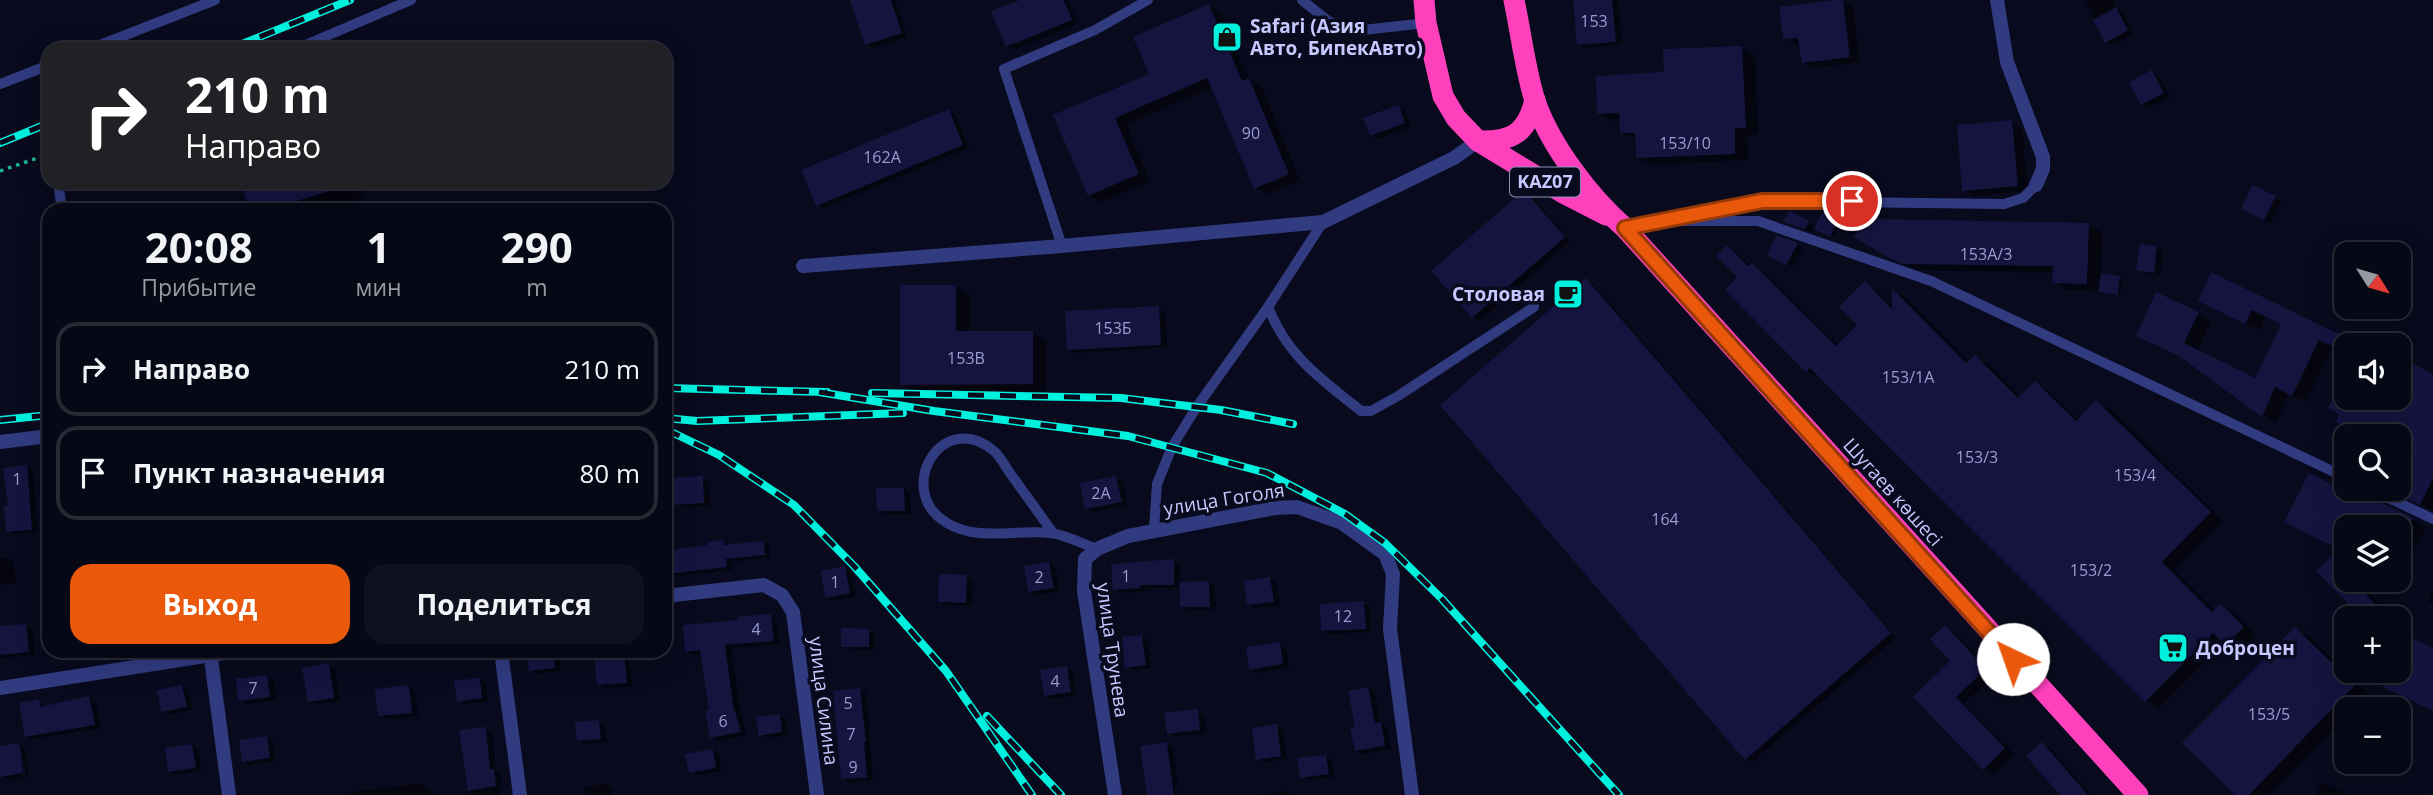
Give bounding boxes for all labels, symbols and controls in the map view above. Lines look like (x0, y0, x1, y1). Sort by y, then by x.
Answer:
house number: 153 (1580, 10, 1608, 32)
place label: Safari (Азия Авто, БипекАвто) (1250, 13, 1423, 61)
shop icon: Safari (Азия Авто, БипекАвто) (1210, 20, 1244, 54)
text: 210 m (185, 61, 330, 127)
icon: right (70, 70, 161, 161)
house number: 90 (1242, 122, 1260, 144)
text: Направо (185, 124, 321, 167)
house number: 153/10 (1659, 132, 1711, 154)
house number: 162А (863, 146, 902, 168)
road number: KAZ07 (1510, 168, 1580, 196)
pin (1822, 171, 1882, 231)
icon: arrive (1833, 182, 1871, 220)
text: 20:08 (145, 218, 253, 275)
text: 1 (367, 218, 391, 275)
text: 290 (501, 218, 573, 275)
north arrow (2334, 242, 2412, 318)
map controls (2334, 242, 2411, 774)
house number: 153A/3 (1960, 243, 2012, 265)
text: Прибытие (141, 271, 256, 303)
text: мин (356, 271, 402, 303)
text: m (526, 271, 547, 303)
cafe icon: Столовая (1551, 277, 1585, 311)
place label: Столовая (1452, 281, 1545, 307)
house number: 153Б (1094, 317, 1132, 339)
button: sound (2334, 333, 2411, 410)
house number: 153В (947, 347, 985, 369)
icon: right (74, 350, 112, 388)
text: Направо (133, 351, 250, 387)
text: 210 m (565, 351, 640, 387)
house number: 153/1A (1882, 366, 1935, 388)
button: search (2334, 424, 2411, 501)
street label: Шугаев көшесі (1837, 432, 1949, 552)
house number: 153/3 (1956, 446, 1998, 468)
icon: arrive (74, 454, 112, 492)
text: Пункт назначения (133, 455, 386, 491)
text: 80 m (579, 455, 640, 491)
house number: 153/4 (2114, 464, 2156, 486)
house number: 1 (12, 468, 22, 490)
street label: улица Гоголя (1162, 477, 1286, 521)
house number: 2А (1091, 482, 1112, 504)
house number: 164 (1651, 508, 1679, 530)
button: layers (2334, 515, 2411, 592)
house number: 153/2 (2070, 559, 2112, 581)
button: Выход (70, 564, 350, 644)
button: Поделиться (364, 564, 644, 644)
house number: 1 (1121, 565, 1131, 587)
house number: 2 (1034, 566, 1044, 588)
house number: 1 (830, 571, 840, 593)
street label: улица Трунева (1091, 581, 1135, 719)
house number: 12 (1334, 605, 1352, 627)
button: + (2334, 606, 2411, 683)
house number: 4 (751, 618, 761, 640)
position arrow (1976, 622, 2050, 696)
supermarket icon: Доброцен (2156, 631, 2190, 665)
street label: улица Силина (803, 635, 845, 767)
place label: Доброцен (2196, 635, 2295, 661)
house number: 4 (1050, 670, 1060, 692)
house number: 7 (248, 677, 258, 699)
house number: 5 (843, 692, 853, 714)
button: − (2334, 697, 2411, 774)
house number: 153/5 (2248, 703, 2290, 725)
house number: 6 (718, 710, 728, 732)
house number: 7 (846, 723, 856, 745)
house number: 9 (848, 756, 858, 778)

